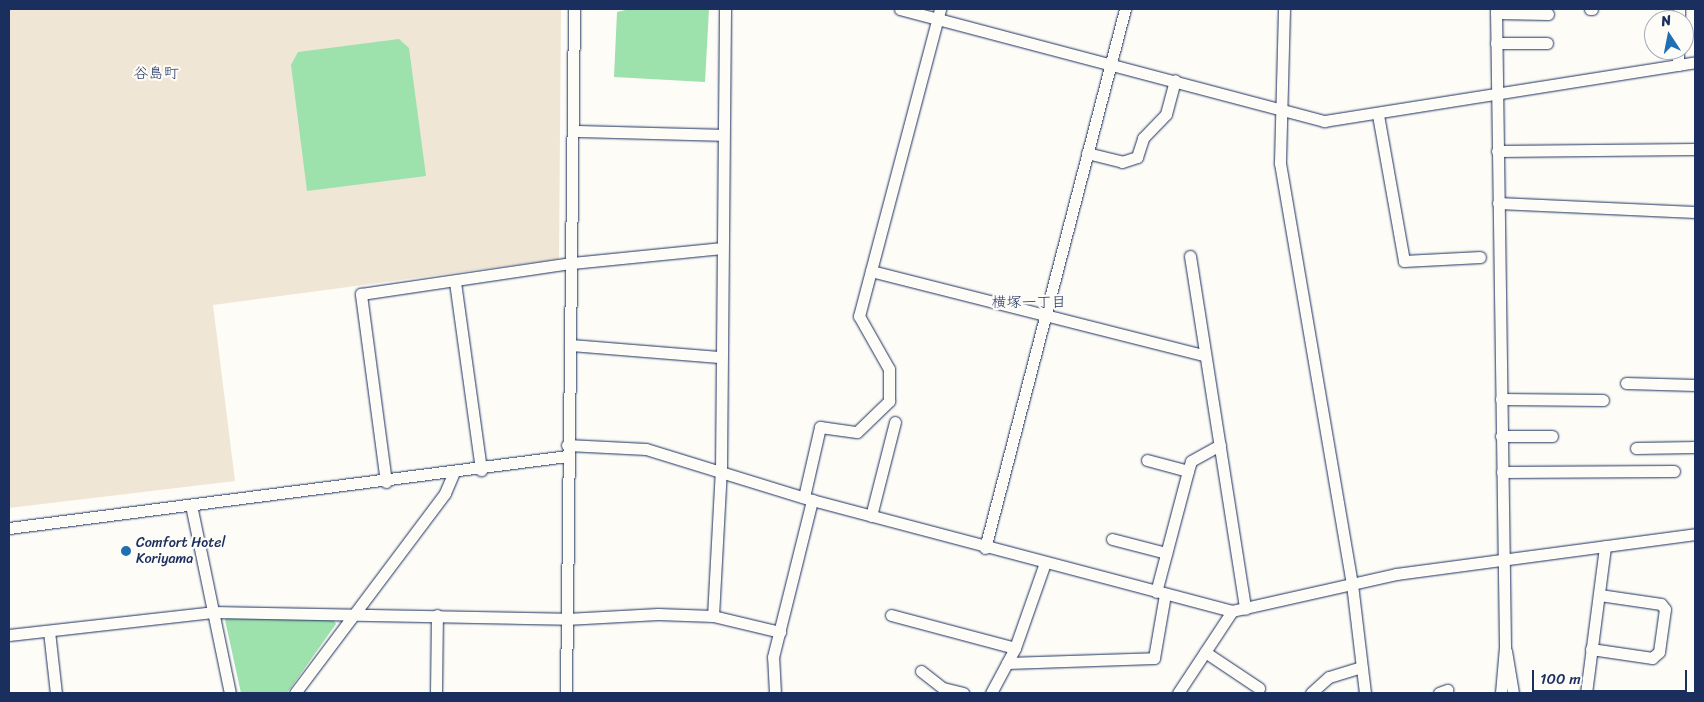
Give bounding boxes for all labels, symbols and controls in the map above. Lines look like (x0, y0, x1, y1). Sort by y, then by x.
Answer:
text: N (1659, 8, 1673, 34)
north arrow (1644, 10, 1694, 60)
district label: 谷島町 (134, 65, 178, 83)
district label: 横塚一丁目 (992, 294, 1066, 312)
place label: Comfort Hotel Koriyama (136, 535, 226, 568)
marker: Comfort Hotel Koriyama (120, 545, 132, 557)
scale bar (1534, 660, 1689, 692)
text: 100 m (1540, 666, 1581, 692)

